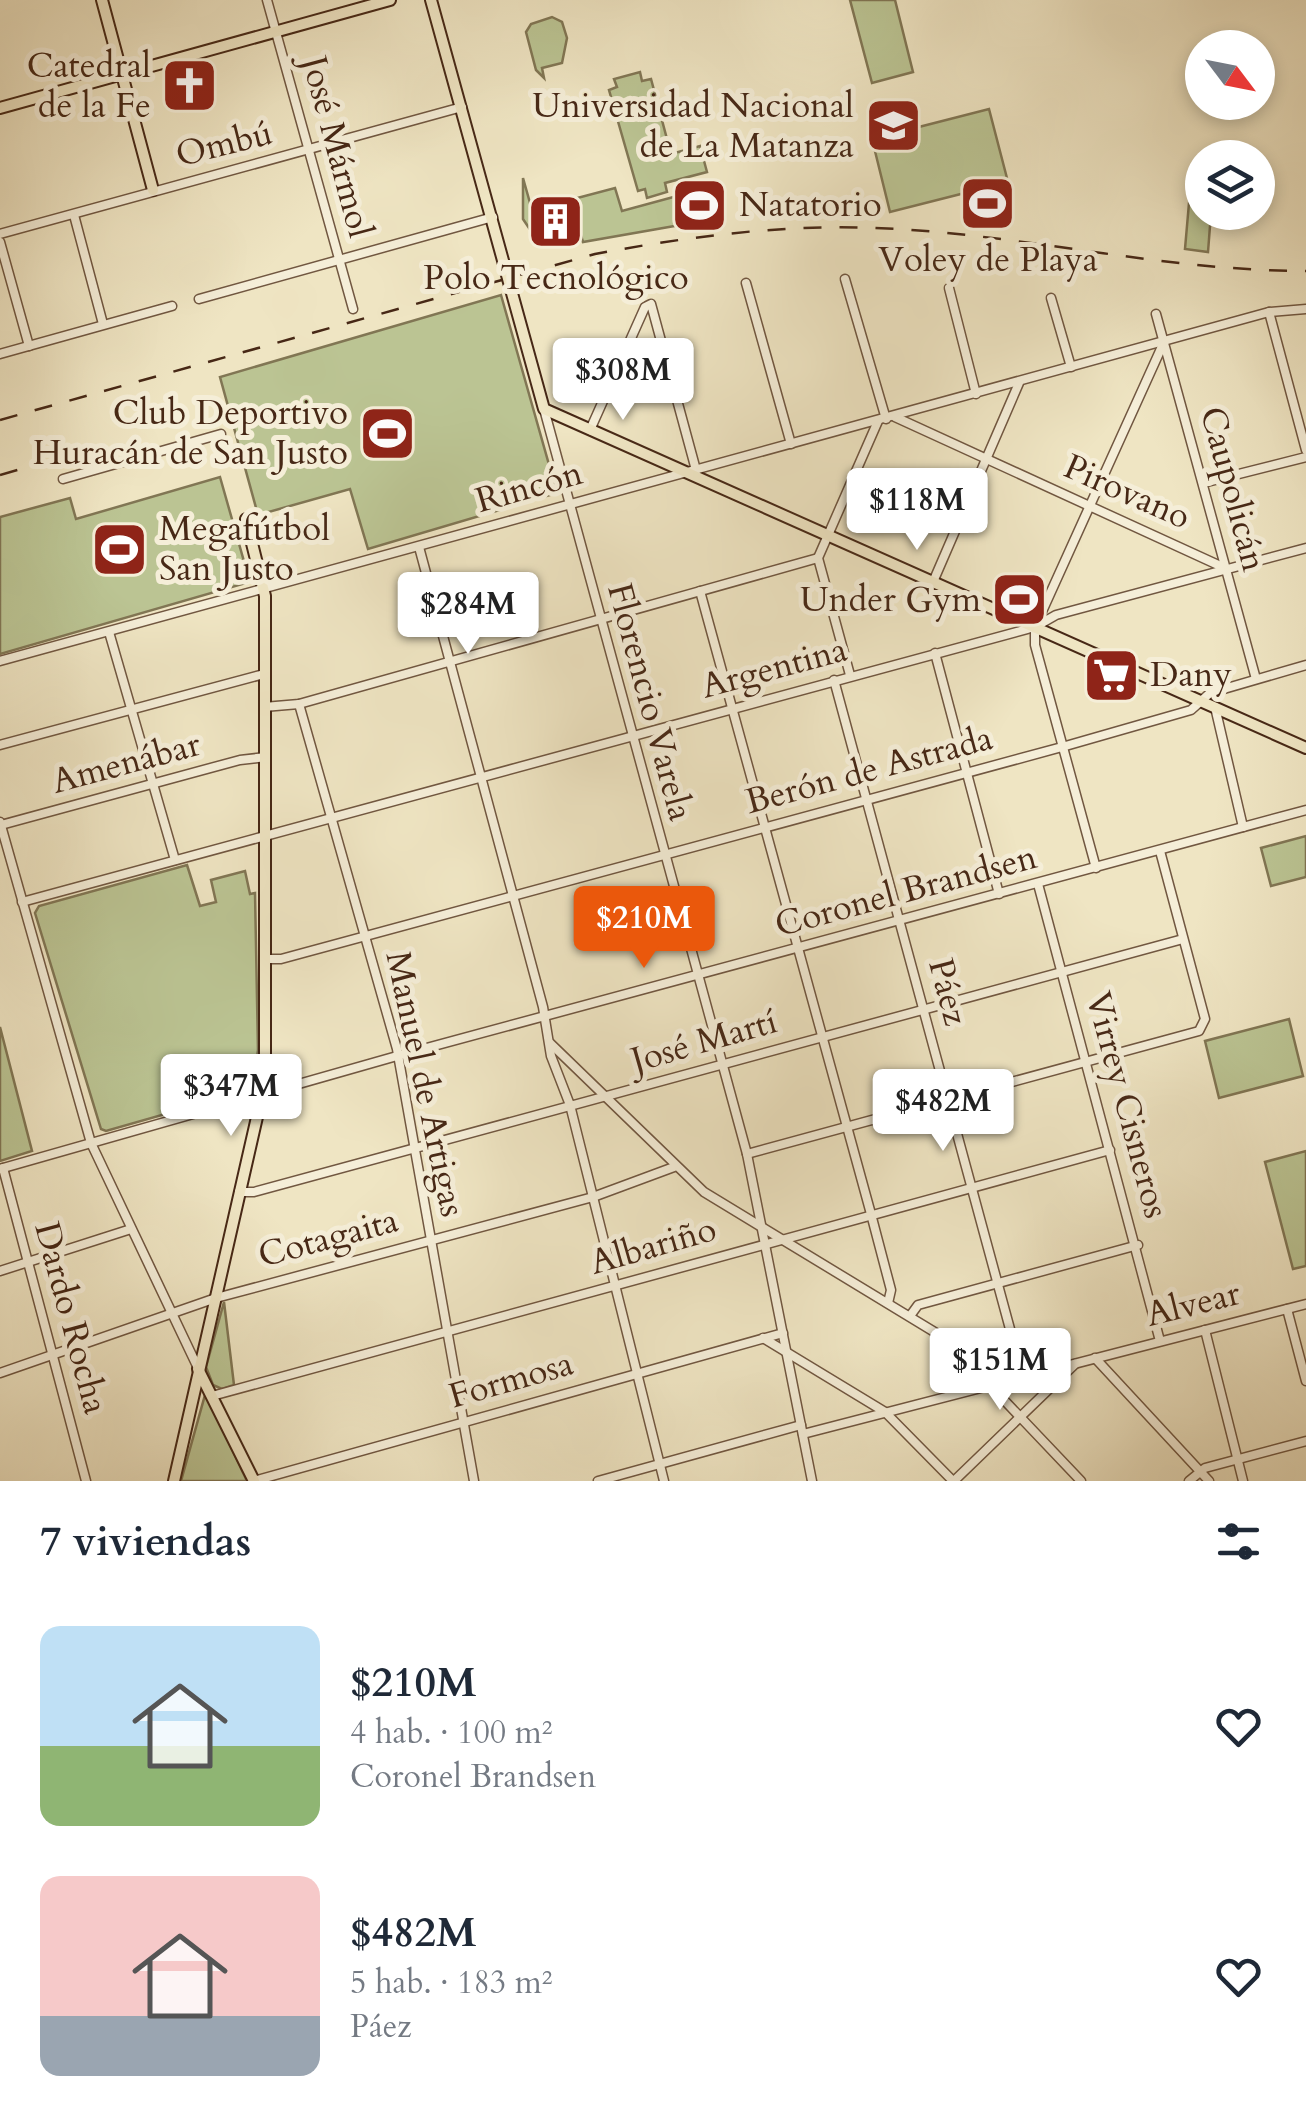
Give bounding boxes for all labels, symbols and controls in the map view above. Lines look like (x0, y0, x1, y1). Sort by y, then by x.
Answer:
north arrow (1185, 30, 1275, 120)
map controls (1185, 30, 1275, 230)
place label: Catedral de la Fe (27, 42, 151, 130)
street label: José Mármol (288, 46, 384, 243)
church icon: Catedral de la Fe (160, 56, 220, 116)
place label: Universidad Nacional de La Matanza (532, 82, 854, 170)
school or university icon: Universidad Nacional de La Matanza (863, 96, 923, 156)
street label: Ombú (171, 109, 277, 179)
button: layers (1185, 140, 1275, 230)
sports icon: Voley de Playa (958, 174, 1018, 234)
sports icon: Natatorio (670, 175, 730, 235)
place label: Natatorio (739, 181, 882, 229)
building icon: Polo Tecnológico (526, 192, 586, 252)
place label: Voley de Playa (878, 236, 1098, 284)
place label: Polo Tecnológico (423, 254, 689, 302)
pin: $308M (553, 338, 693, 423)
text: $308M (575, 348, 671, 392)
place label: Club Deportivo Huracán de San Justo (33, 389, 348, 477)
street label: Caupolicán (1188, 401, 1278, 577)
sports icon: Club Deportivo Huracán de San Justo (357, 403, 417, 463)
street label: Pirovano (1056, 443, 1198, 541)
street label: Rincón (470, 449, 588, 525)
pin: $118M (847, 468, 987, 553)
text: $118M (869, 478, 965, 522)
place label: Megafútbol San Justo (159, 505, 330, 593)
sports icon: Megafútbol San Justo (90, 519, 150, 579)
sports icon: Under Gym (990, 570, 1050, 630)
pin: $284M (398, 572, 538, 657)
place label: Under Gym (800, 576, 981, 624)
street label: Florencio Varela (595, 578, 705, 826)
text: $284M (420, 582, 516, 626)
street label: Argentina (696, 626, 852, 710)
supermarket icon: Dany (1081, 645, 1141, 705)
place label: Dany (1150, 651, 1232, 699)
street label: Berón de Astrada (740, 714, 998, 826)
street label: Amenábar (46, 720, 206, 806)
street label: Coronel Brandsen (770, 833, 1042, 949)
pin: $210M (574, 886, 714, 971)
text: $210M (596, 896, 692, 940)
street label: Manuel de Artigas (373, 947, 477, 1221)
street label: Páez (916, 953, 980, 1031)
street label: Virrey Cisneros (1074, 987, 1180, 1223)
street label: José Martí (621, 997, 782, 1086)
pin: $347M (161, 1054, 301, 1139)
text: $347M (183, 1064, 279, 1108)
pin: $482M (873, 1069, 1013, 1154)
text: $482M (895, 1079, 991, 1123)
street label: Cotagaita (253, 1196, 403, 1280)
street label: Albariño (584, 1205, 722, 1287)
street label: Dardo Rocha (22, 1217, 120, 1419)
street label: Alvear (1141, 1269, 1245, 1339)
pin: $151M (930, 1328, 1070, 1413)
text: $151M (952, 1338, 1048, 1382)
street label: Formosa (443, 1339, 579, 1421)
text: 7 viviendas (40, 1513, 251, 1570)
icon: filters (1211, 1514, 1266, 1569)
text: $210M (350, 1654, 477, 1711)
icon: home (120, 1666, 240, 1786)
icon: heart (1211, 1699, 1266, 1754)
text: 4 hab. · 100 m² (350, 1711, 553, 1755)
text: Coronel Brandsen (350, 1755, 596, 1799)
text: $482M (350, 1904, 477, 1961)
icon: home (120, 1916, 240, 2036)
icon: heart (1211, 1949, 1266, 2004)
text: 5 hab. · 183 m² (350, 1961, 553, 2005)
text: Páez (350, 2005, 412, 2049)

